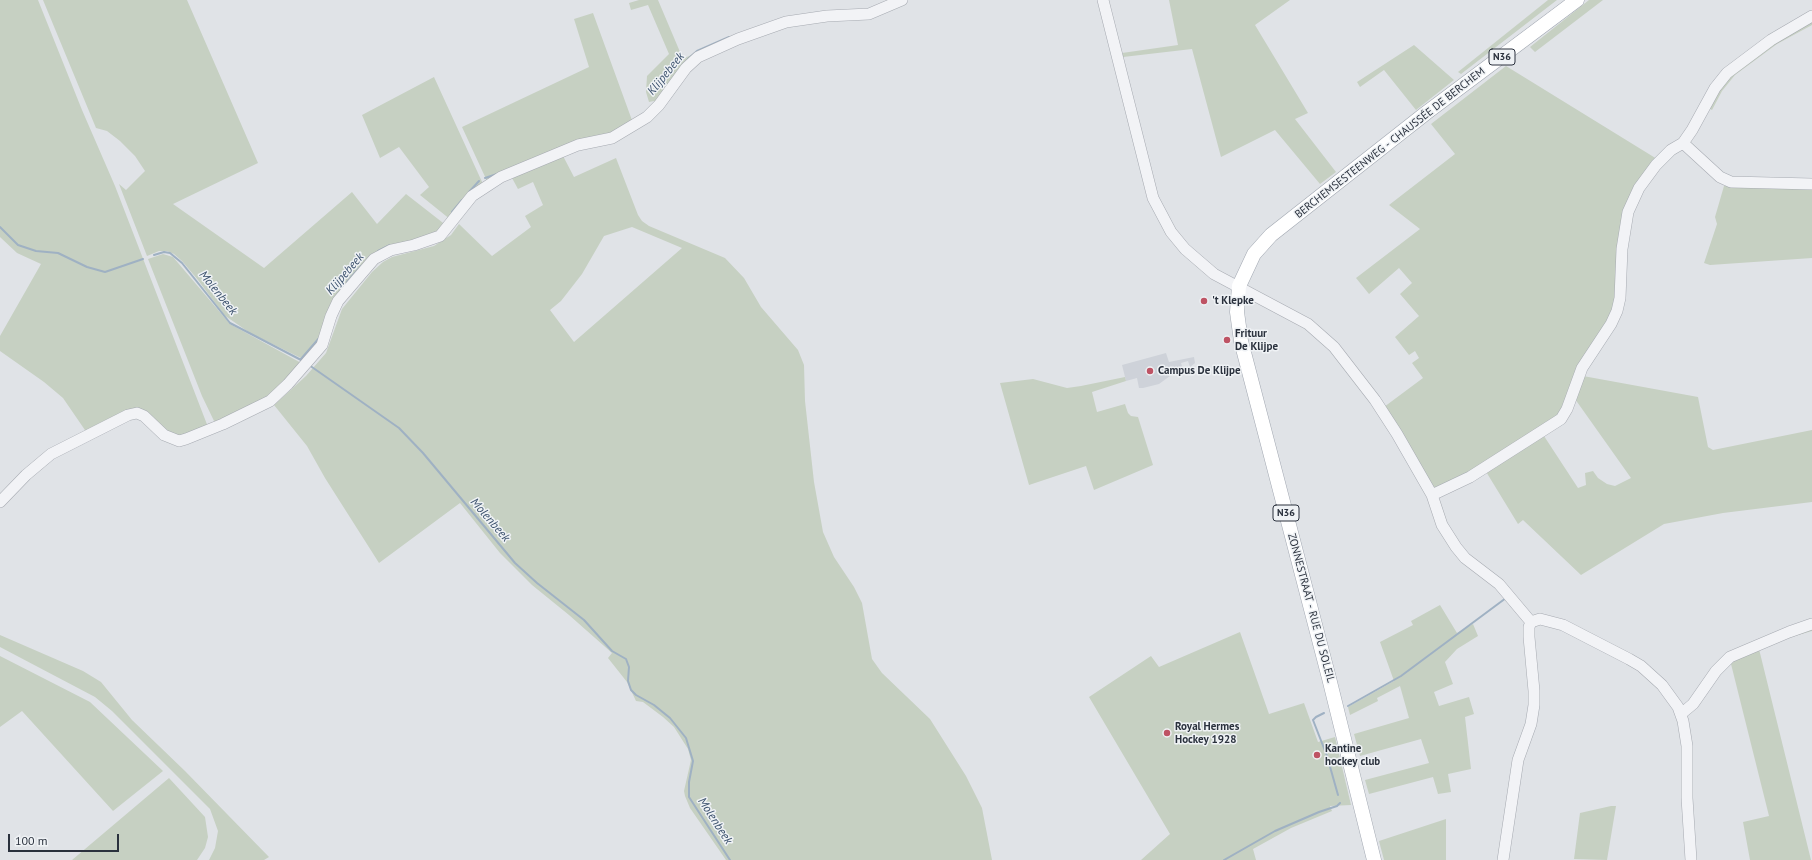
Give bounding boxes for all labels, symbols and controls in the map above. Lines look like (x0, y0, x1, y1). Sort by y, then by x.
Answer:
road number: N36 (1489, 49, 1515, 65)
water label: Klijpebeek (644, 50, 688, 98)
street label: BERCHEMSESTEENWEG - CHAUSSÉE DE BERCHEM (1292, 65, 1488, 221)
water label: Klijpebeek (323, 250, 367, 298)
water label: Molenbeek (196, 268, 240, 318)
place label: 't Klepke (1212, 294, 1254, 308)
marker: 't Klepke (1199, 296, 1209, 306)
place label: Frituur De Klijpe (1235, 327, 1278, 353)
marker: Frituur De Klijpe (1222, 335, 1232, 345)
place label: Campus De Klijpe (1158, 364, 1241, 378)
marker: Campus De Klijpe (1145, 366, 1155, 376)
water label: Molenbeek (467, 495, 513, 545)
road number: N36 (1273, 505, 1299, 521)
street label: ZONNESTRAAT - RUE DU SOLEIL (1285, 532, 1337, 684)
place label: Royal Hermes Hockey 1928 (1175, 720, 1239, 746)
marker: Royal Hermes Hockey 1928 (1162, 728, 1172, 738)
place label: Kantine hockey club (1325, 742, 1380, 768)
marker: Kantine hockey club (1312, 750, 1322, 760)
water label: Molenbeek (695, 795, 735, 847)
scale bar (10, 826, 121, 852)
text: 100 m (15, 833, 48, 848)

